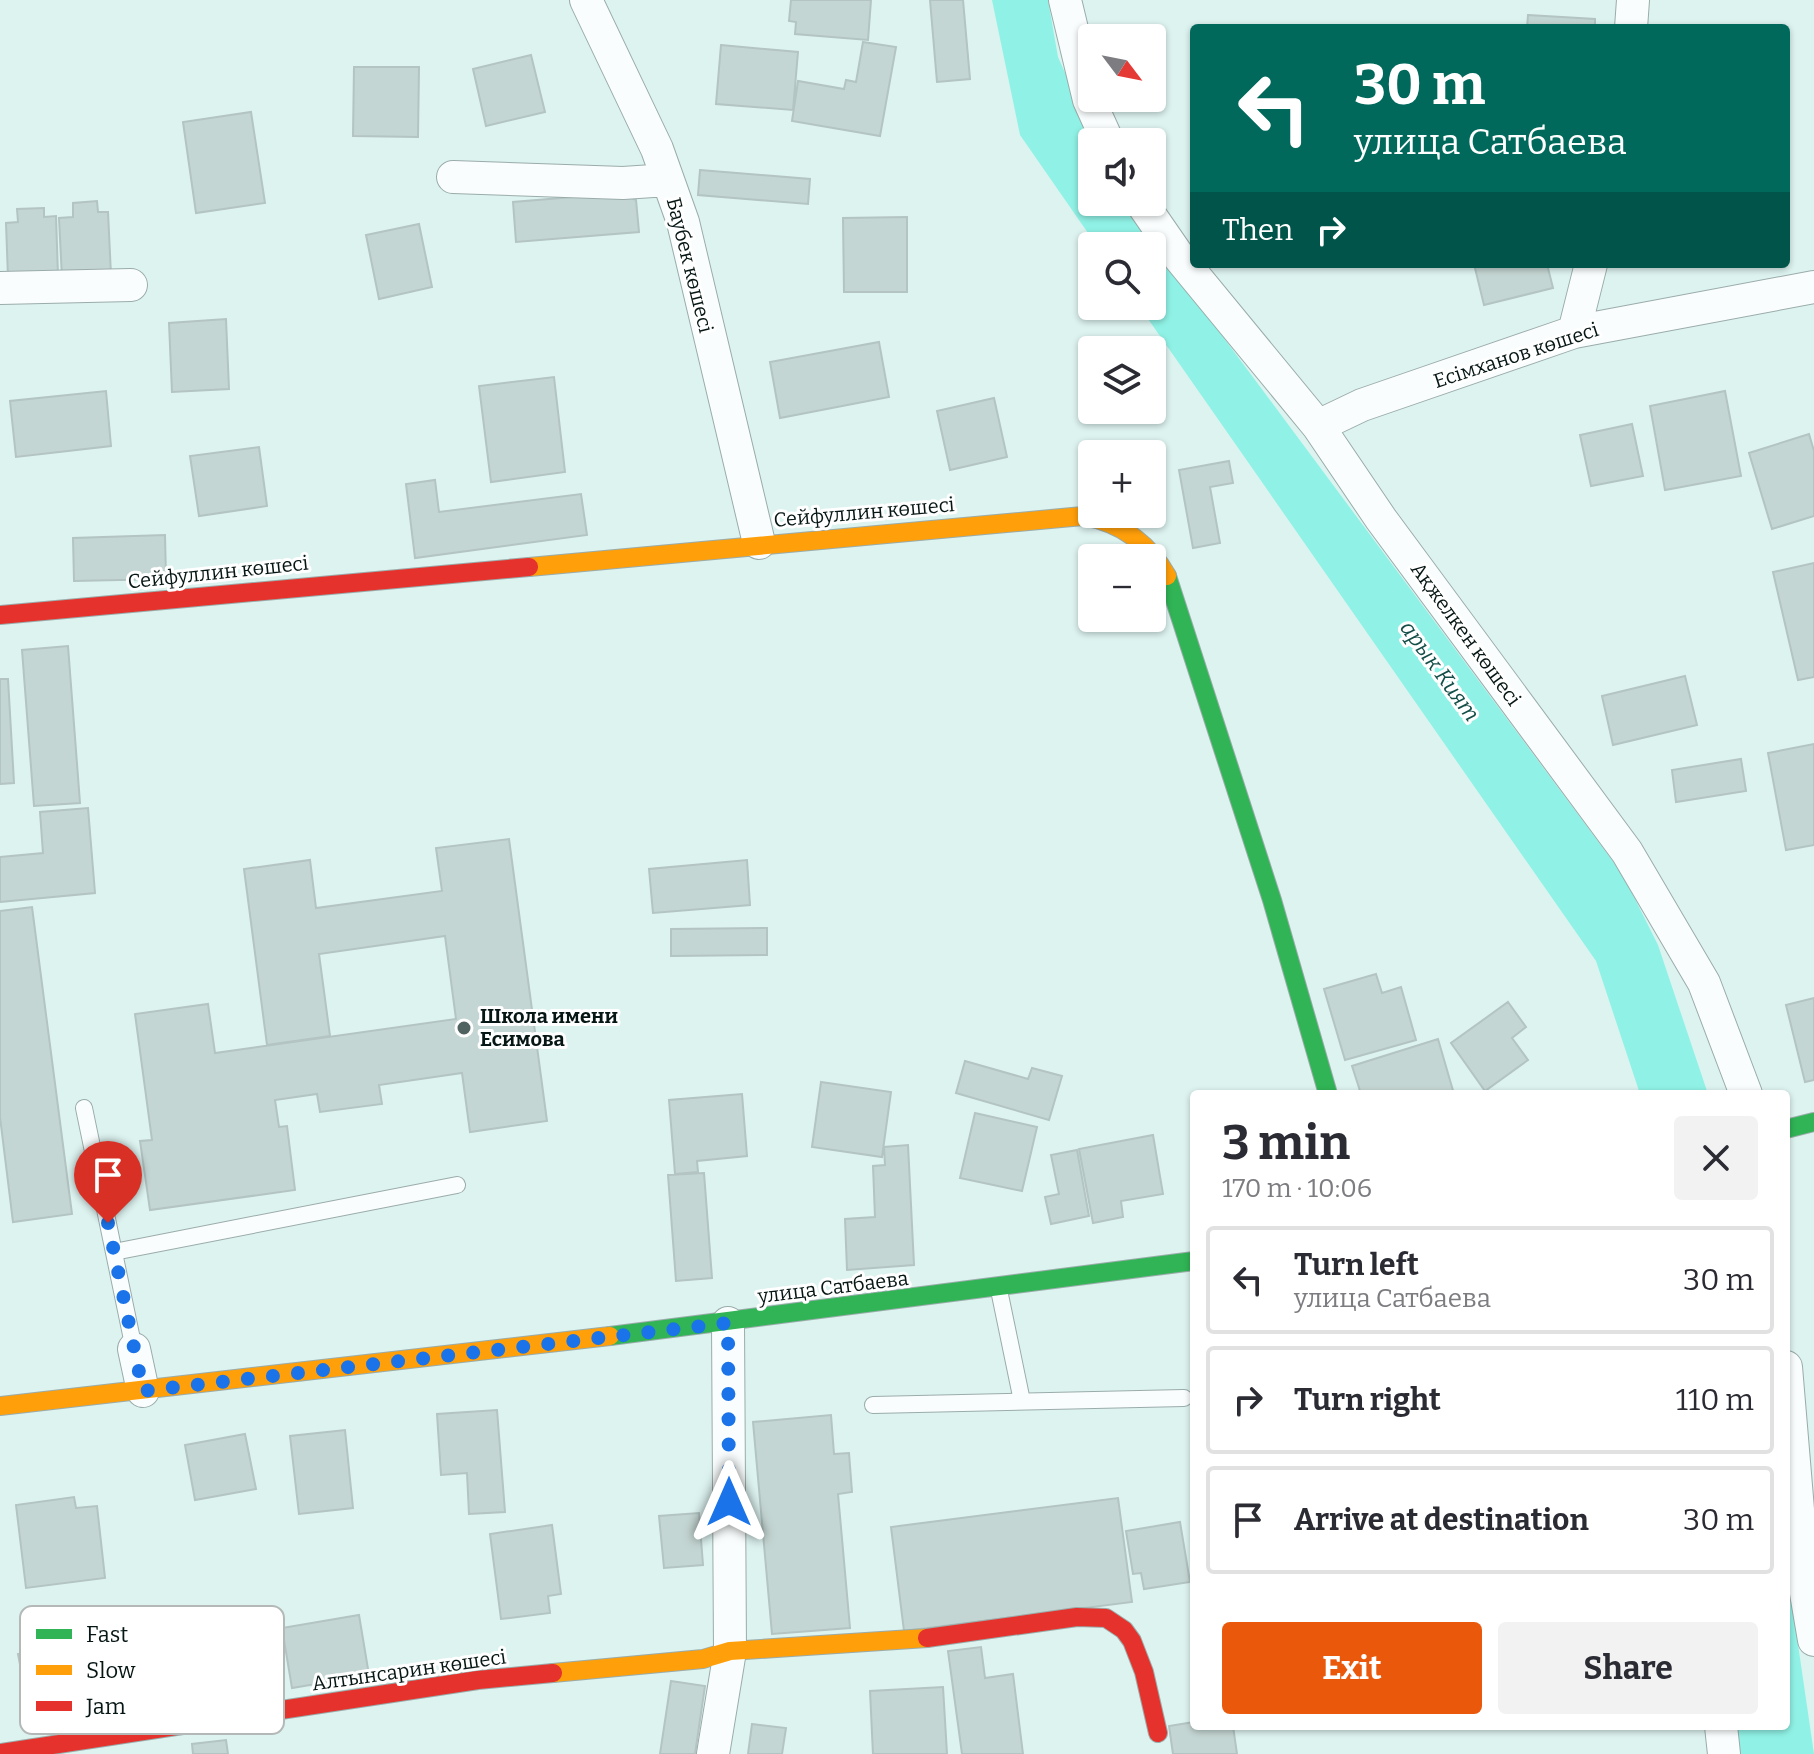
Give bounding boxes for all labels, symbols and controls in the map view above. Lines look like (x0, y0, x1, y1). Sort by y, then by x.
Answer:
north arrow (1078, 24, 1166, 112)
map controls (1078, 24, 1166, 632)
text: 30 m (1354, 52, 1485, 119)
icon: left (1222, 56, 1326, 160)
text: улица Сатбаева (1354, 120, 1627, 164)
button: sound (1078, 128, 1166, 216)
street label: Баубек көшесі (662, 195, 718, 335)
icon: right (1309, 208, 1353, 252)
text: Then (1222, 212, 1293, 248)
button: search (1078, 232, 1166, 320)
street label: Есімханов көшесі (1430, 317, 1602, 393)
button: layers (1078, 336, 1166, 424)
button: + (1078, 440, 1166, 528)
street label: Сейфуллин көшесі (773, 492, 955, 532)
button: − (1078, 544, 1166, 632)
street label: Сейфуллин көшесі (126, 551, 310, 593)
street label: Ақжелкен көшесі (1406, 558, 1526, 710)
water label: арык Кият (1394, 615, 1486, 727)
place label: Школа имени Есимова (480, 1004, 618, 1051)
marker: Школа имени Есимова (455, 1019, 473, 1037)
text: 3 min (1222, 1114, 1350, 1172)
button: close (1674, 1116, 1758, 1200)
pin (74, 1141, 142, 1223)
icon: arrive (86, 1153, 130, 1197)
text: 170 m · 10:06 (1222, 1173, 1372, 1204)
text: Turn left (1294, 1247, 1419, 1283)
icon: left (1226, 1258, 1270, 1302)
text: 30 m (1683, 1262, 1754, 1298)
street label: улица Сатбаева (755, 1266, 910, 1308)
text: улица Сатбаева (1294, 1283, 1491, 1314)
icon: right (1226, 1378, 1270, 1422)
text: Turn right (1294, 1382, 1441, 1418)
text: 110 m (1676, 1382, 1754, 1418)
position arrow (687, 1460, 771, 1544)
icon: arrive (1226, 1498, 1270, 1542)
text: Arrive at destination (1294, 1502, 1589, 1538)
text: 30 m (1683, 1502, 1754, 1538)
legend (20, 1606, 284, 1734)
text: Fast (86, 1621, 128, 1648)
button: Exit (1222, 1622, 1482, 1714)
button: Share (1498, 1622, 1758, 1714)
street label: Алтынсарин көшесі (310, 1644, 508, 1696)
text: Slow (86, 1657, 136, 1684)
text: Jam (85, 1693, 126, 1720)

